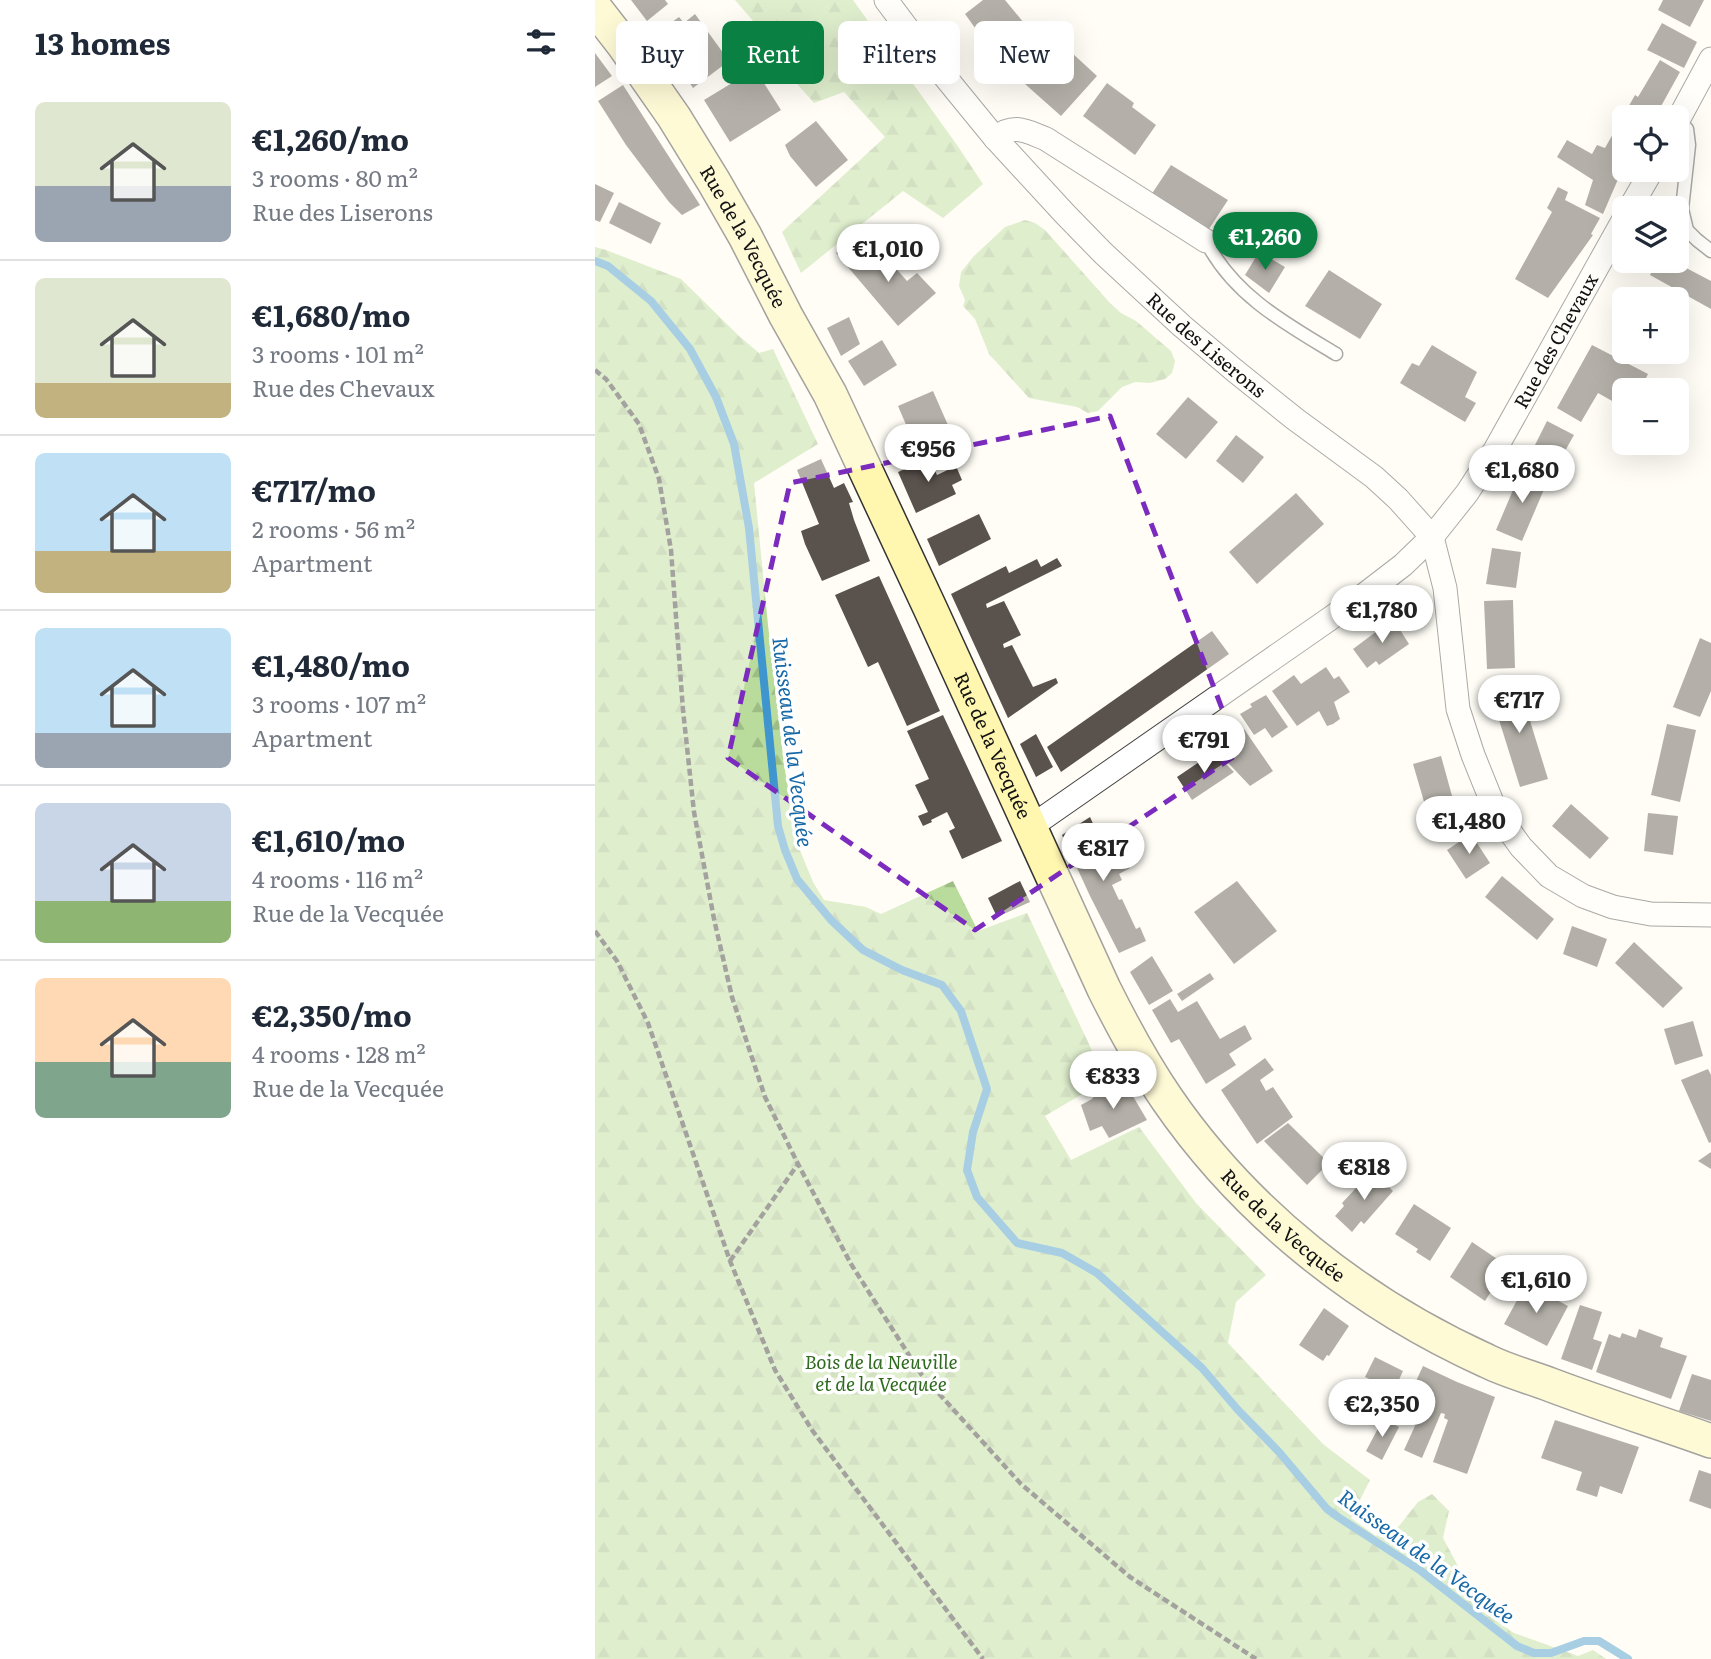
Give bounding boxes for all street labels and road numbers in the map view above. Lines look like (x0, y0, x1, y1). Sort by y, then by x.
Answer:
street label: Rue de la Vecquée (694, 159, 794, 312)
street label: Rue des Chevaux (1506, 268, 1604, 413)
street label: Rue des Liserons (1141, 285, 1273, 404)
street label: Rue de la Vecquée (948, 667, 1039, 823)
street label: Rue de la Vecquée (1215, 1162, 1352, 1288)

